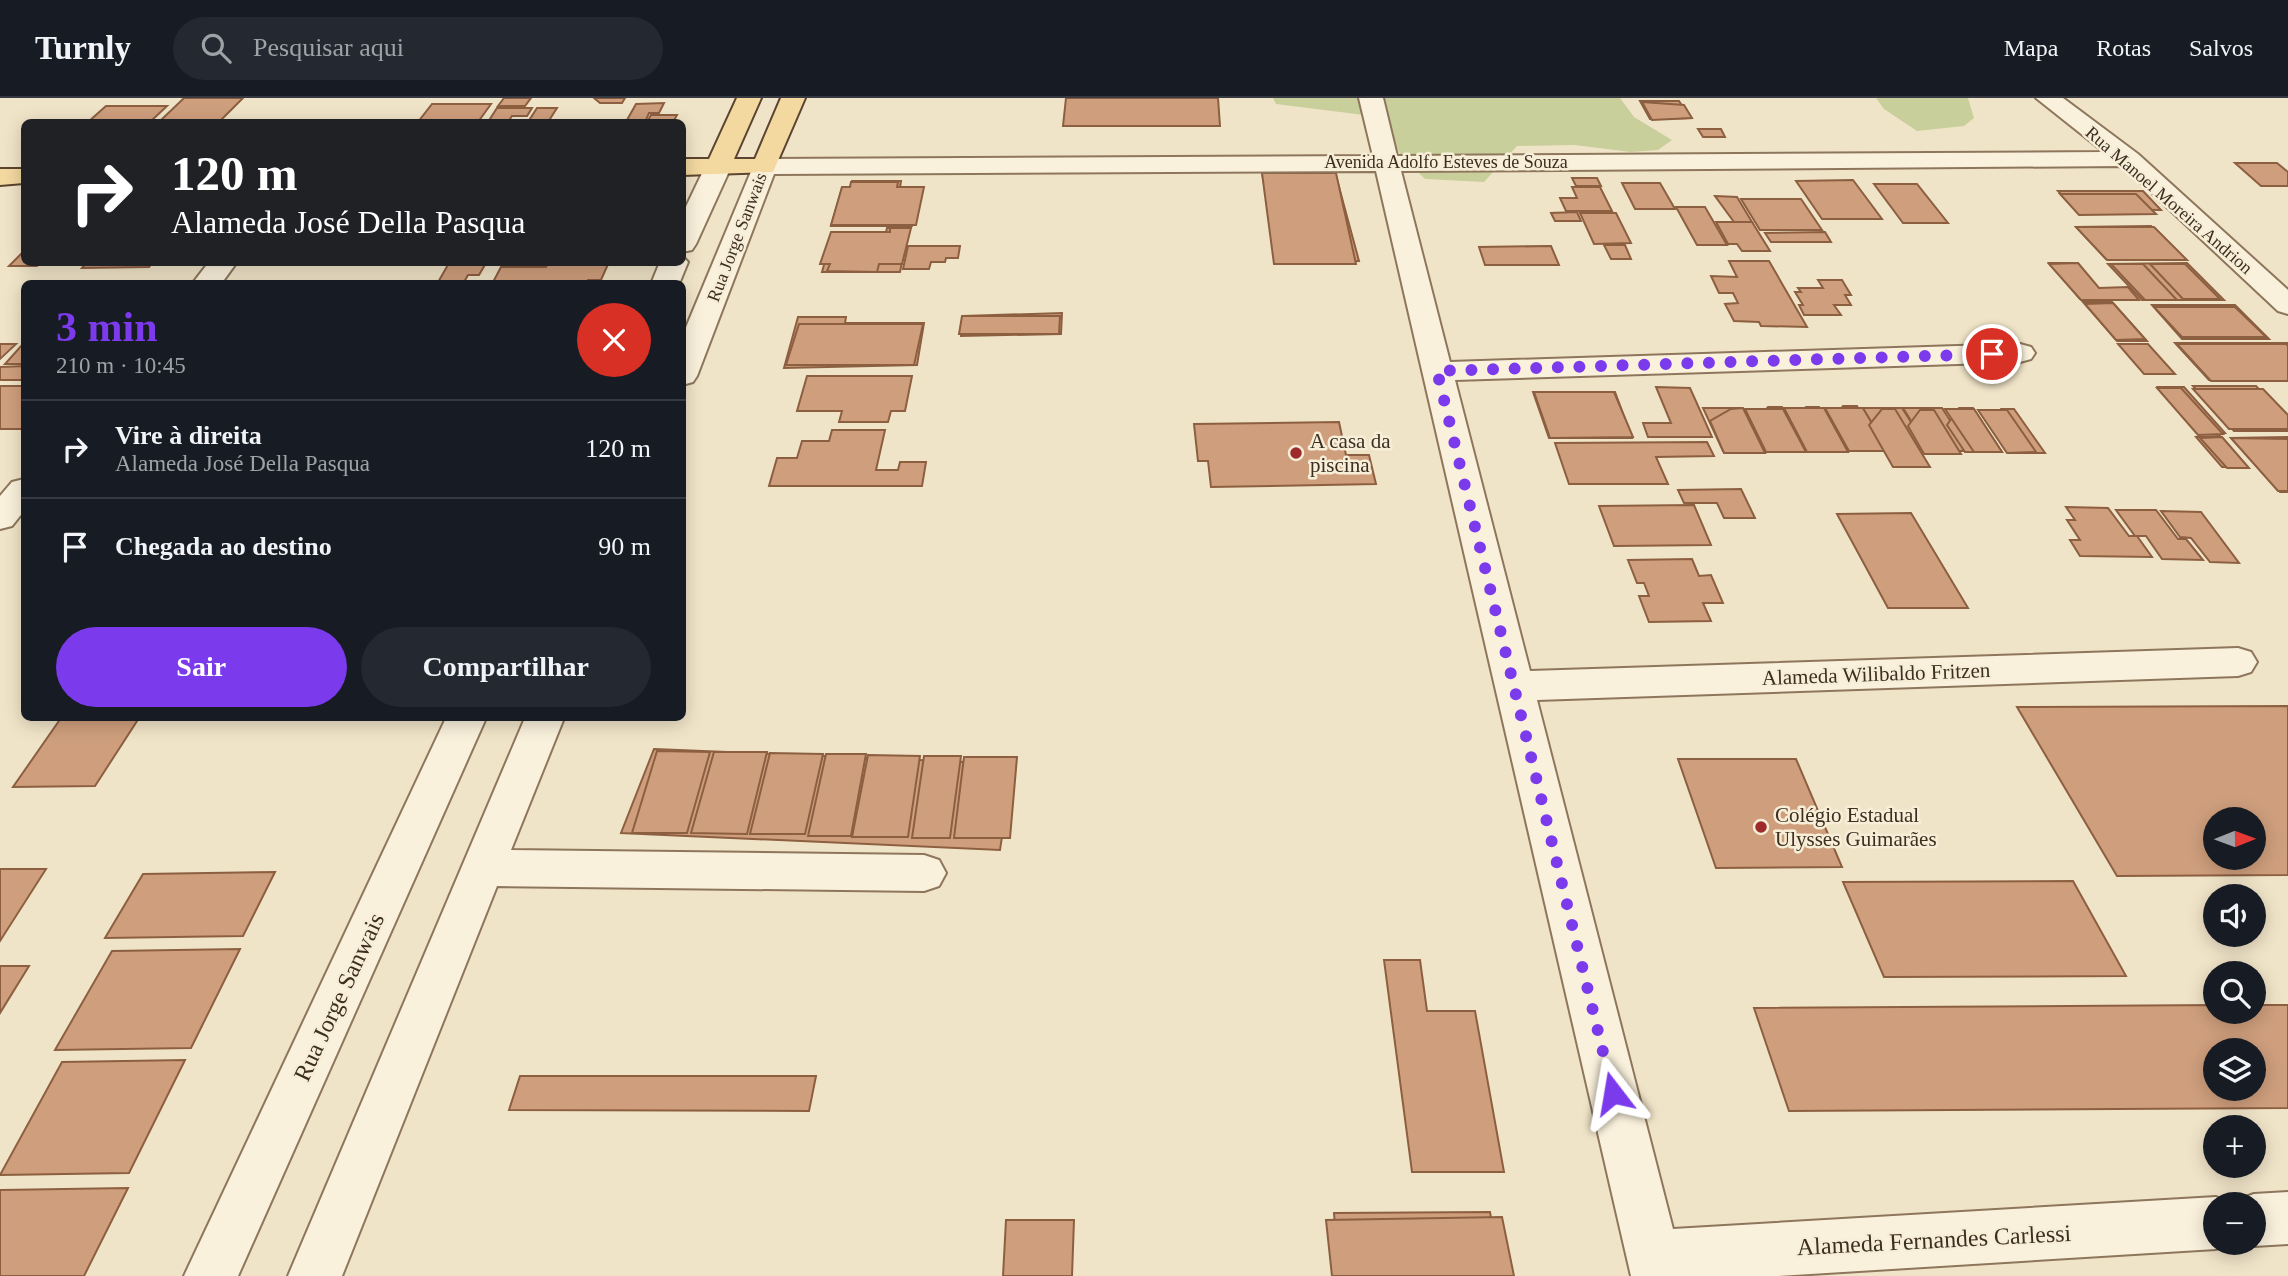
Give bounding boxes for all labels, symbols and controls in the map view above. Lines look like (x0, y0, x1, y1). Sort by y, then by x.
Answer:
search box (173, 17, 663, 80)
icon: search (197, 29, 235, 67)
text: Turnly (35, 30, 131, 66)
text: Pesquisar aqui (253, 33, 404, 62)
text: Mapa (2004, 35, 2058, 61)
text: Rotas (2096, 35, 2151, 61)
text: Salvos (2189, 35, 2253, 61)
street label: Rua Manoel Moreira Andrion (2082, 122, 2256, 278)
text: 120 m (171, 146, 298, 201)
icon: right (56, 147, 147, 238)
street label: Avenida Adolfo Esteves de Souza (1324, 152, 1568, 172)
street label: Rua Jorge Sanwais (703, 170, 771, 304)
text: Alameda José Della Pasqua (171, 204, 526, 240)
button: close (577, 303, 651, 377)
text: 3 min (56, 304, 158, 350)
pin (1962, 324, 2022, 384)
icon: arrive (1973, 335, 2011, 373)
text: 210 m · 10:45 (56, 353, 186, 378)
text: Vire à direita (115, 421, 262, 450)
place label: A casa da piscina (1310, 429, 1391, 477)
icon: right (56, 430, 94, 468)
text: 120 m (585, 434, 651, 463)
marker: A casa da piscina (1288, 445, 1304, 461)
text: Alameda José Della Pasqua (115, 451, 370, 476)
icon: arrive (56, 528, 94, 566)
text: Chegada ao destino (115, 532, 332, 561)
text: 90 m (598, 532, 651, 561)
button: Sair (56, 627, 347, 707)
button: Compartilhar (361, 627, 651, 707)
street label: Alameda Wilibaldo Fritzen (1761, 658, 1991, 690)
place label: Colégio Estadual Ulysses Guimarães (1775, 803, 1937, 851)
north arrow (2203, 807, 2266, 870)
map controls (2203, 807, 2266, 1255)
marker: Colégio Estadual Ulysses Guimarães (1753, 819, 1769, 835)
button: sound (2203, 884, 2266, 947)
street label: Rua Jorge Sanwais (289, 909, 389, 1085)
button: search (2203, 961, 2266, 1024)
button: layers (2203, 1038, 2266, 1101)
position arrow (1576, 1056, 1650, 1130)
button: + (2203, 1115, 2266, 1178)
button: − (2203, 1192, 2266, 1255)
street label: Alameda Fernandes Carlessi (1796, 1220, 2072, 1260)

